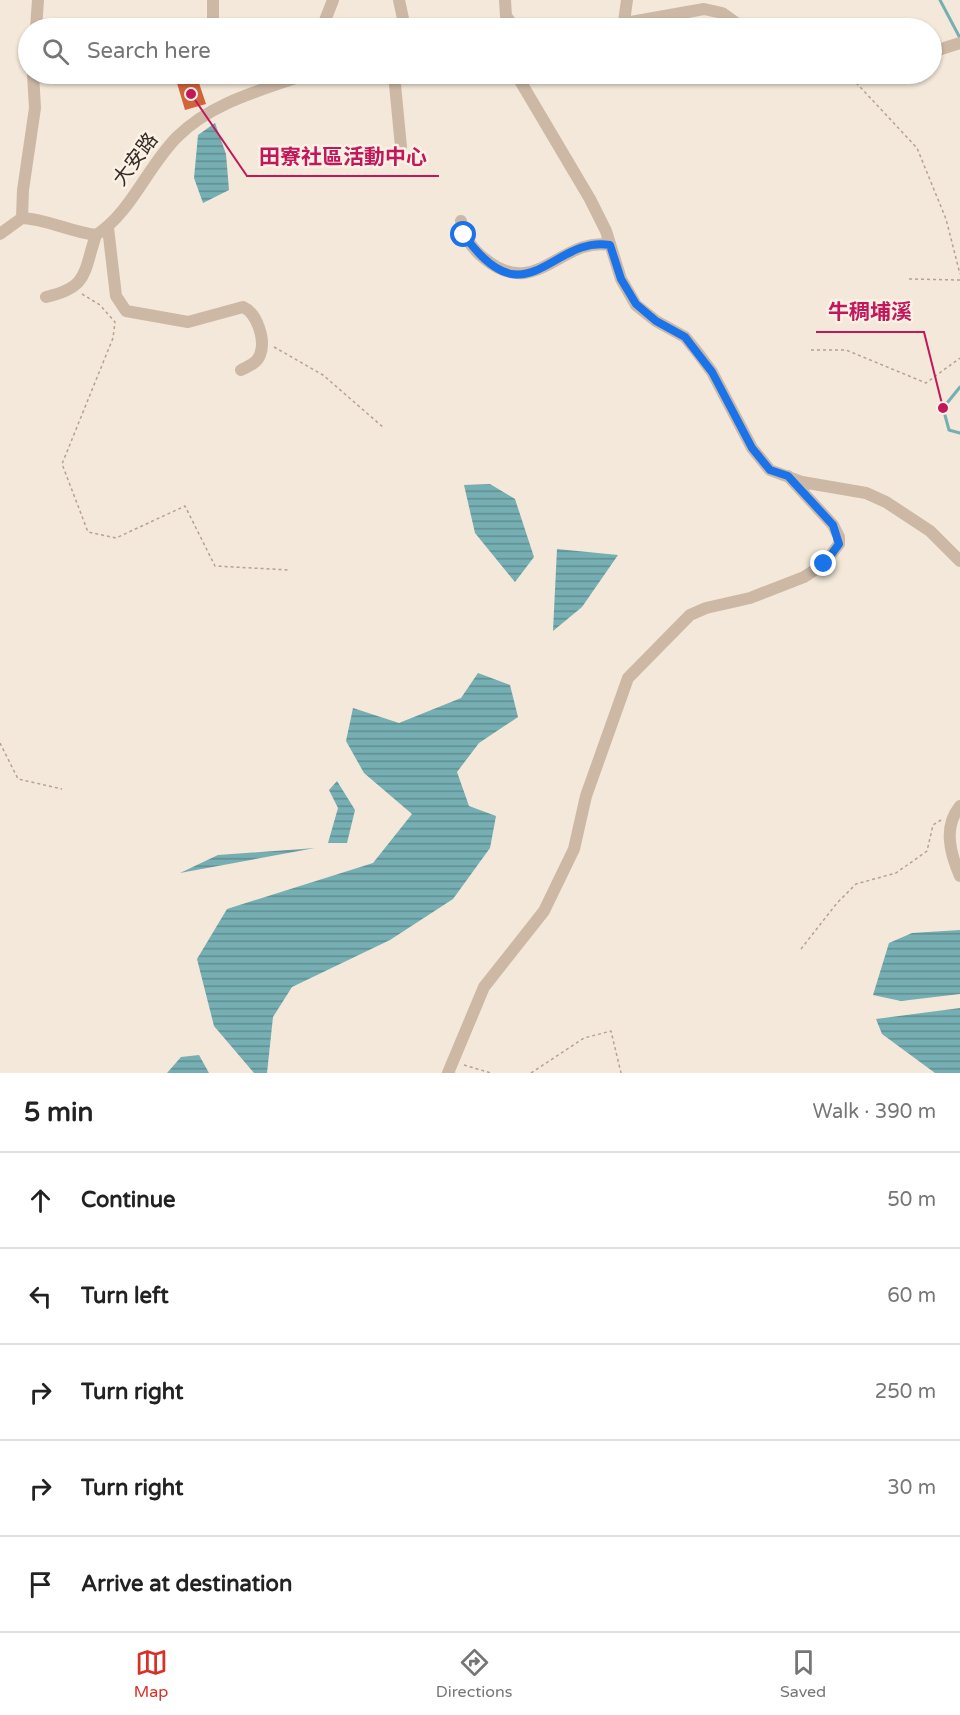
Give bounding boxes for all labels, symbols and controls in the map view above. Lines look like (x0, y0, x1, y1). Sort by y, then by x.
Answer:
search box (18, 18, 942, 84)
icon: search (39, 35, 72, 68)
text: Search here (87, 38, 211, 64)
street label: 大安路 (108, 128, 163, 191)
callout: 田寮社區活動中心 (247, 137, 439, 176)
text: 田寮社區活動中心 (259, 145, 427, 170)
route start (450, 221, 476, 247)
callout: 牛稠埔溪 (816, 293, 924, 332)
text: 牛稠埔溪 (828, 300, 912, 325)
route end (810, 550, 836, 576)
text: 5 min (24, 1097, 93, 1128)
text: Walk · 390 m (813, 1100, 936, 1124)
icon: ahead (24, 1184, 57, 1217)
text: Continue (81, 1187, 176, 1213)
text: 50 m (887, 1188, 936, 1212)
icon: left (24, 1280, 57, 1313)
text: Turn left (81, 1283, 169, 1309)
text: 60 m (887, 1284, 936, 1308)
icon: right (24, 1376, 57, 1409)
text: Turn right (81, 1379, 183, 1405)
text: 250 m (875, 1380, 936, 1404)
icon: right (24, 1472, 57, 1505)
text: Turn right (81, 1475, 183, 1501)
text: 30 m (887, 1476, 936, 1500)
icon: arrive (24, 1568, 57, 1601)
text: Arrive at destination (81, 1571, 292, 1597)
tab: Map (134, 1646, 168, 1702)
tab: Directions (436, 1646, 512, 1702)
tab: Saved (780, 1646, 826, 1702)

